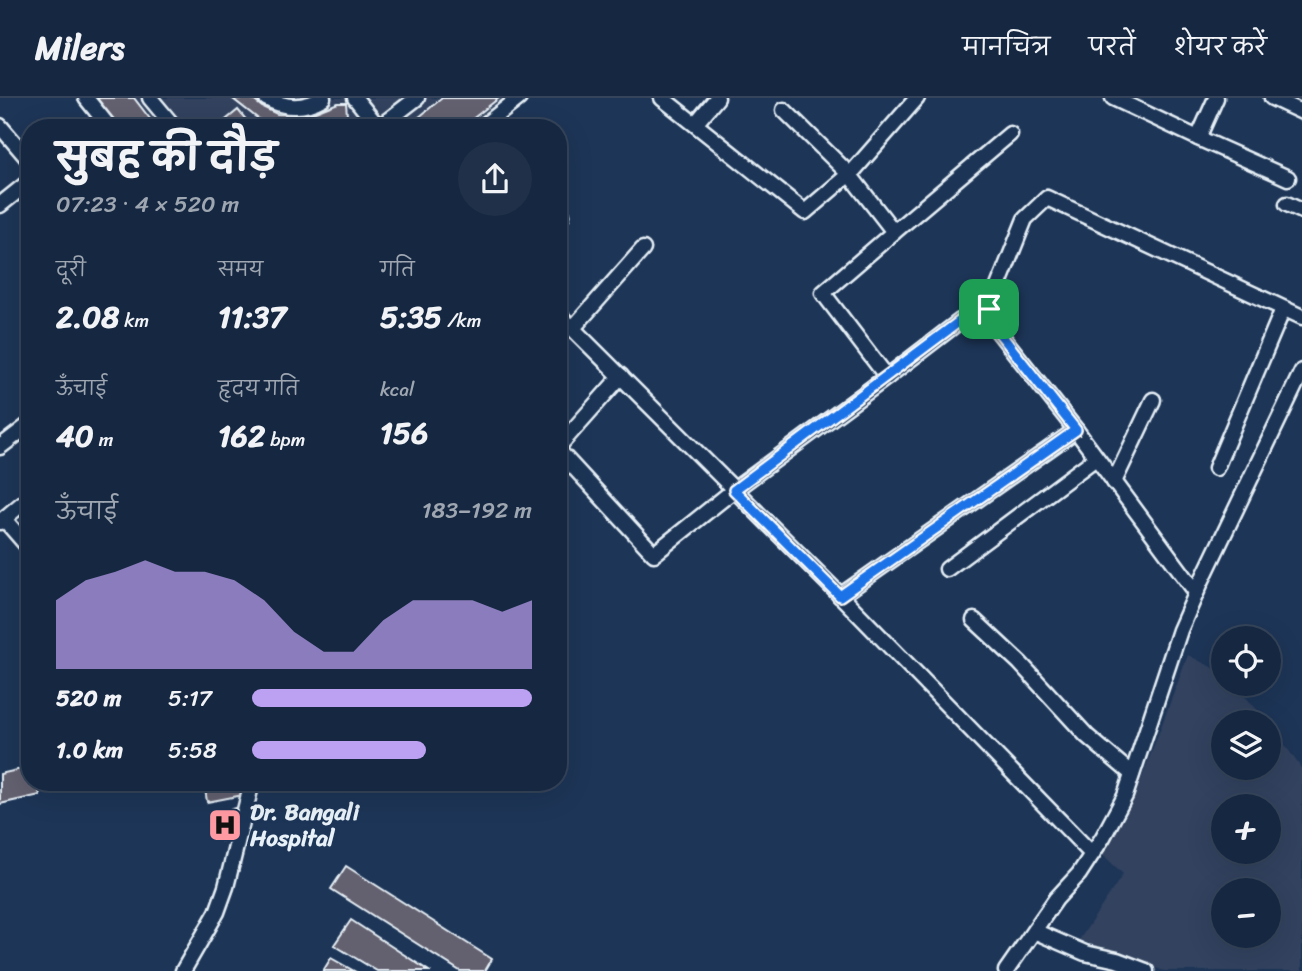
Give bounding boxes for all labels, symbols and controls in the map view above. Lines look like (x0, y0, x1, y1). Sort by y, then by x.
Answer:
text: Milers (35, 19, 124, 77)
text: मानचित्र (962, 26, 1050, 68)
text: परतें (1088, 26, 1136, 68)
text: शेयर करें (1174, 26, 1267, 68)
text: सुबह की दौड़ (56, 124, 277, 191)
button: share (458, 142, 532, 216)
text: 07:23 · 4 × 520 m (56, 184, 239, 225)
text: दूरी (56, 253, 86, 286)
text: समय (218, 253, 263, 286)
text: गति (380, 253, 415, 286)
pin (959, 279, 1019, 339)
text: 2.08 (56, 290, 119, 344)
text: 11:37 (218, 290, 286, 344)
text: 5:35 (380, 290, 442, 344)
icon: arrive (970, 290, 1008, 328)
text: km (119, 304, 149, 337)
text: /km (442, 304, 481, 337)
text: ऊँचाई (56, 372, 107, 405)
text: हृदय गति (218, 372, 299, 405)
text: kcal (380, 373, 415, 406)
text: 156 (380, 406, 428, 460)
text: 40 (56, 409, 94, 463)
text: 162 (218, 409, 265, 463)
text: m (94, 423, 113, 456)
text: bpm (265, 423, 305, 456)
text: 183–192 m (422, 490, 532, 531)
text: ऊँचाई (56, 491, 118, 532)
map controls (1211, 626, 1281, 948)
button: locate (1211, 626, 1281, 696)
text: 520 m (56, 678, 122, 719)
text: 5:17 (168, 678, 212, 719)
button: layers (1211, 710, 1281, 780)
text: 1.0 km (56, 730, 123, 771)
text: 5:58 (168, 730, 217, 771)
place label: Dr. Bangali Hospital (249, 792, 361, 859)
button: + (1211, 794, 1281, 864)
hospital icon: Dr. Bangali Hospital (206, 806, 244, 844)
button: − (1211, 878, 1281, 948)

